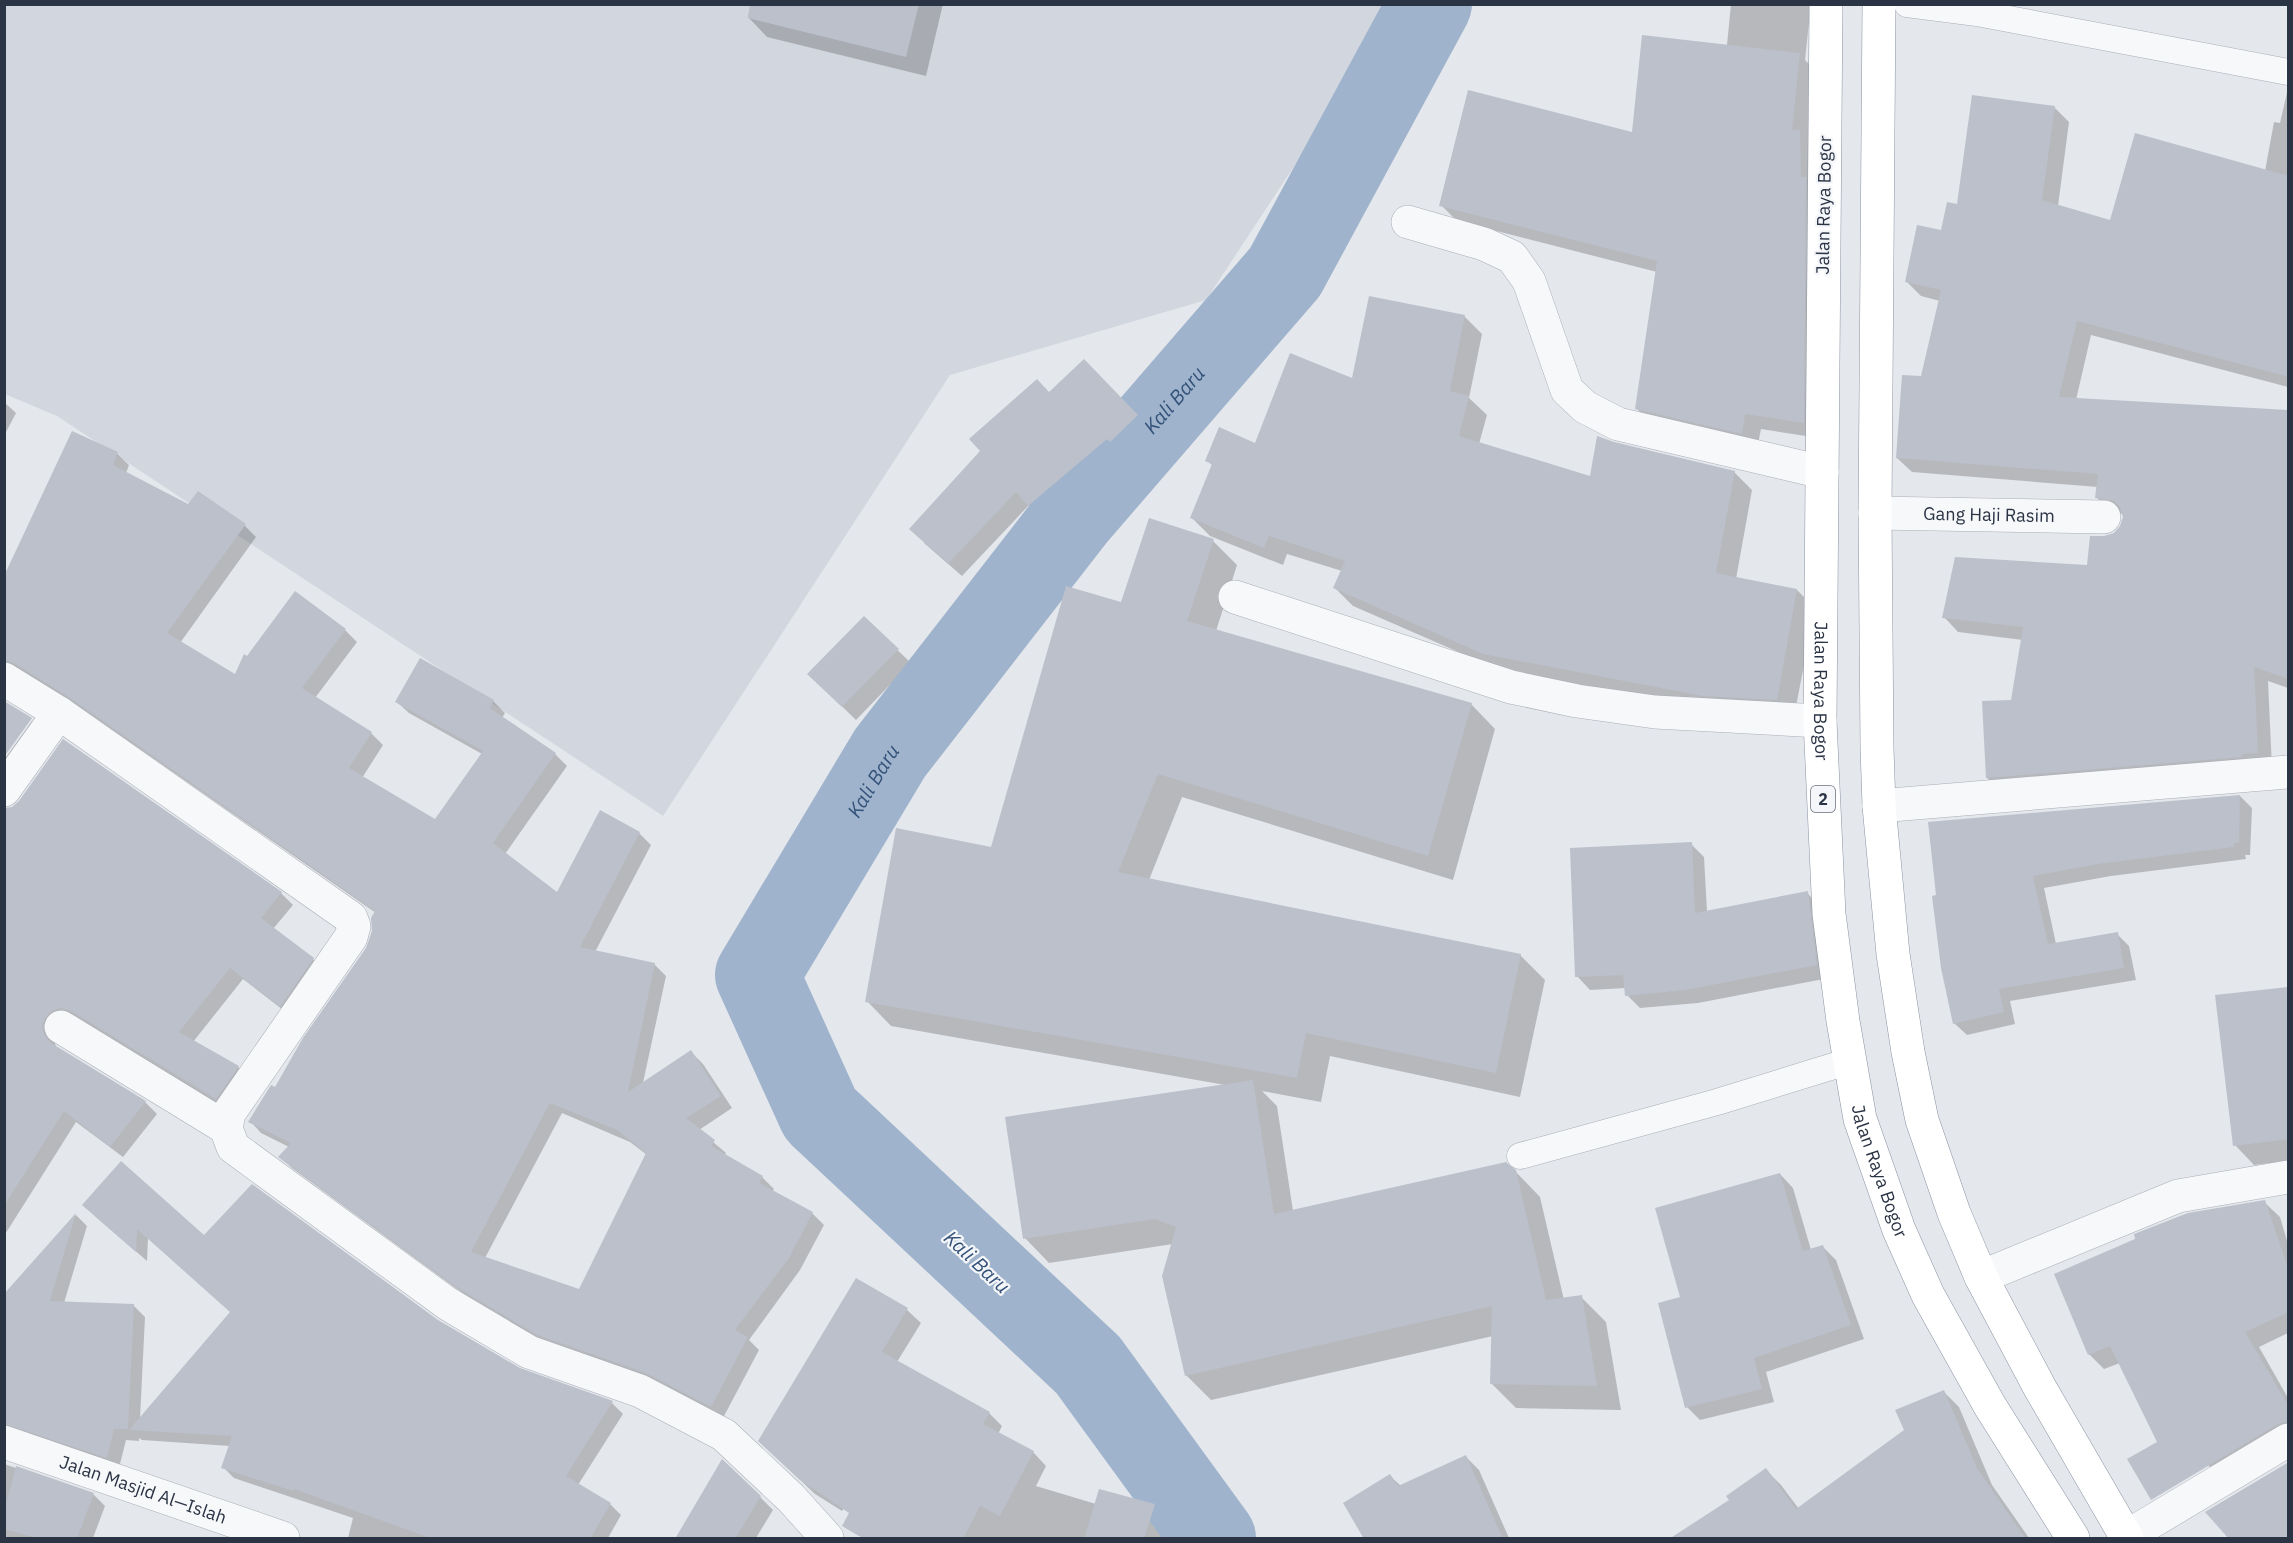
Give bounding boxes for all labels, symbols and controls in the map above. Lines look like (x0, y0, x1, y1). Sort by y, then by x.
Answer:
street label: Jalan Raya Bogor (1811, 135, 1836, 275)
water label: Kali Baru (1137, 360, 1211, 439)
street label: Gang Haji Rasim (1923, 502, 2055, 527)
street label: Jalan Raya Bogor (1809, 621, 1834, 761)
water label: Kali Baru (840, 738, 905, 822)
road number: 2 (1811, 786, 1835, 812)
street label: Jalan Raya Bogor (1847, 1103, 1913, 1242)
water label: Kali Baru (938, 1224, 1016, 1299)
street label: Jalan Masjid Al—Islah (57, 1450, 230, 1529)

